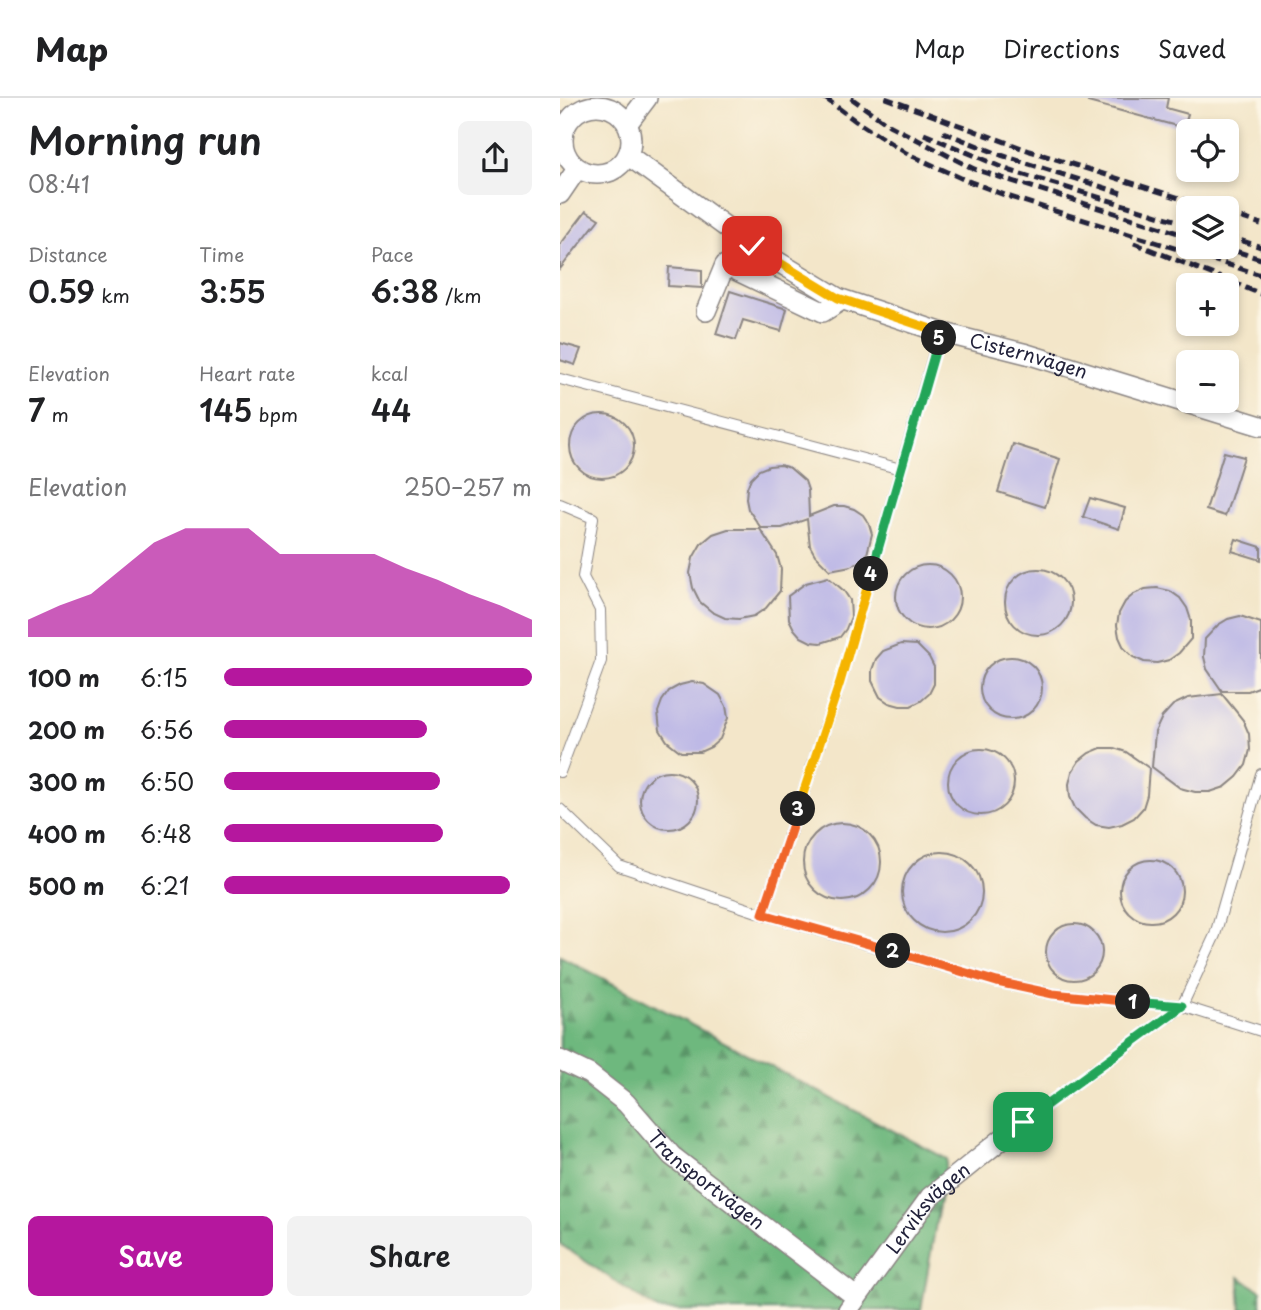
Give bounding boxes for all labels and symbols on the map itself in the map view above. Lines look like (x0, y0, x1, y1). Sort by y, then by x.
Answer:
pin (722, 216, 782, 276)
pin: 5 (922, 320, 956, 356)
street label: Cisternvägen (967, 325, 1091, 385)
pin: 4 (854, 556, 888, 592)
pin: 3 (780, 792, 816, 826)
pin: 2 (876, 934, 910, 968)
pin: 1 (1116, 984, 1150, 1020)
pin (993, 1092, 1053, 1152)
street label: Transportvägen (642, 1123, 771, 1235)
street label: Lerviksvägen (878, 1155, 975, 1259)

